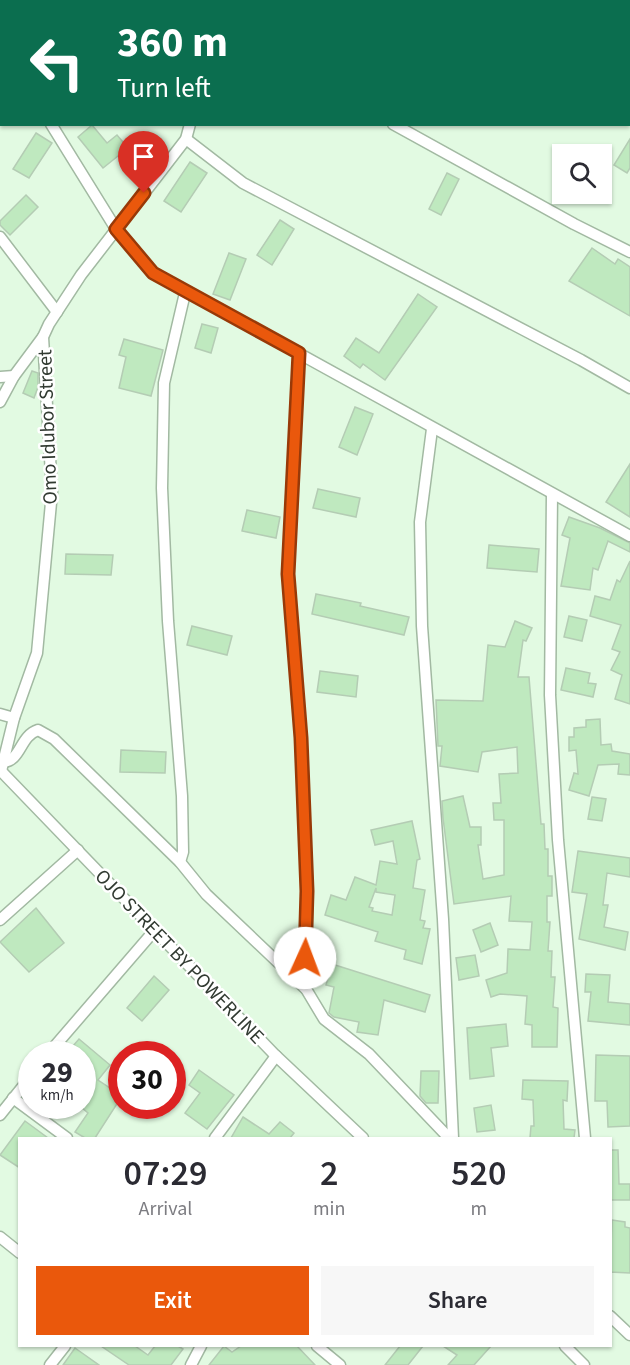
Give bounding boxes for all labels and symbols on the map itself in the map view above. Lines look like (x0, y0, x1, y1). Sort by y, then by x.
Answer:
pin (118, 131, 169, 193)
street label: Omo Idubor Street (31, 349, 65, 505)
street label: OJO STREET BY POWERLINE (88, 863, 270, 1050)
position arrow (273, 926, 337, 990)
speed limit sign: 30 (108, 1041, 186, 1119)

